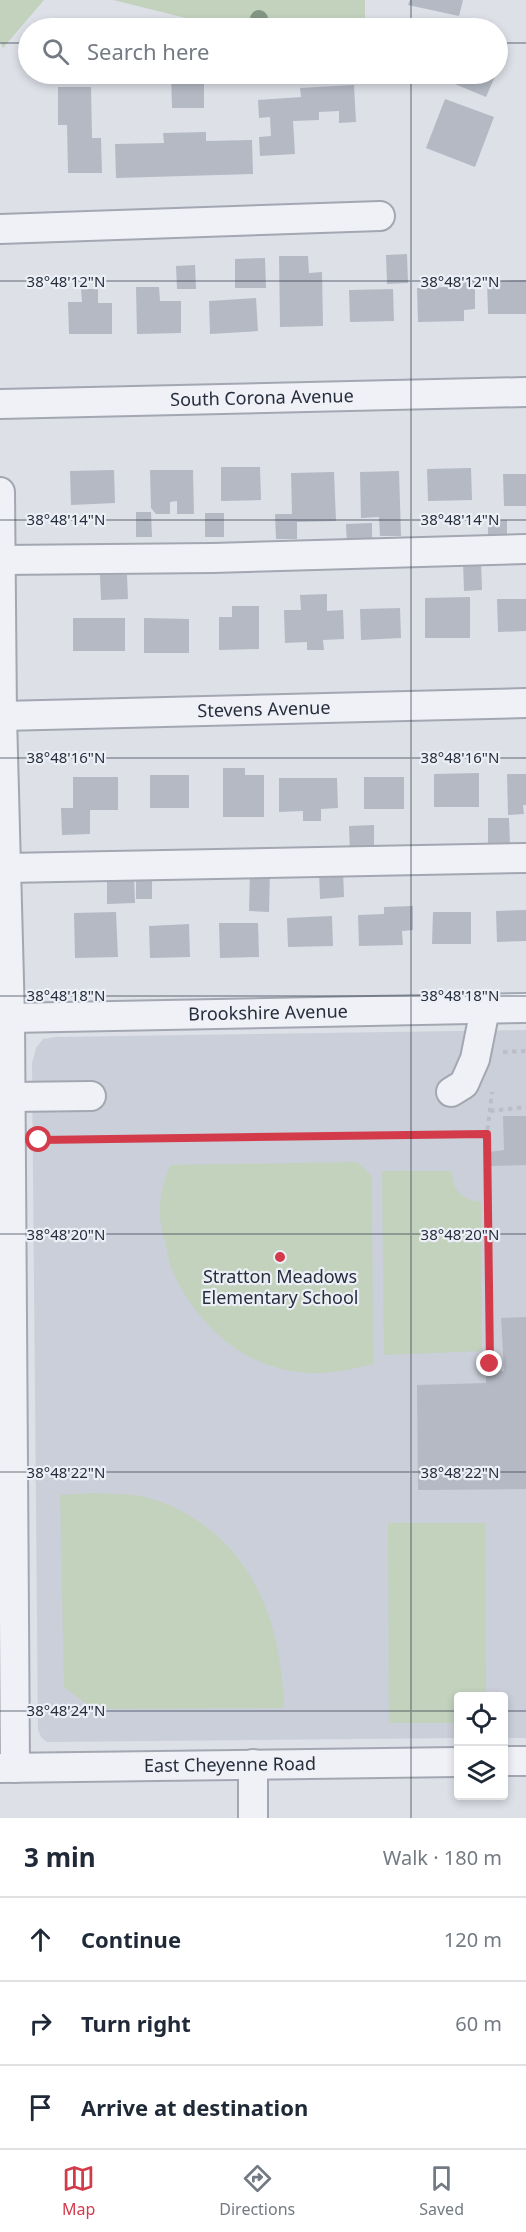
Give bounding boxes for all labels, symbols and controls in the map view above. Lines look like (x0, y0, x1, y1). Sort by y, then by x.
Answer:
search box (18, 18, 508, 84)
icon: search (39, 35, 72, 68)
text: Search here (87, 36, 209, 66)
text: 38°48'12"N (27, 271, 105, 291)
text: 38°48'12"N (421, 271, 499, 291)
street label: South Corona Avenue (170, 383, 354, 411)
text: 38°48'14"N (27, 509, 105, 529)
text: 38°48'14"N (421, 509, 499, 529)
street label: Stevens Avenue (197, 695, 331, 722)
text: 38°48'16"N (27, 747, 105, 767)
text: 38°48'16"N (421, 747, 499, 767)
text: 38°48'18"N (27, 985, 105, 1005)
text: 38°48'18"N (421, 985, 499, 1005)
street label: Brookshire Avenue (188, 998, 348, 1026)
route start (25, 1126, 51, 1152)
text: 38°48'20"N (27, 1224, 105, 1244)
text: 38°48'20"N (421, 1224, 499, 1244)
marker: Stratton Meadows Elementary School (273, 1250, 287, 1264)
place label: Stratton Meadows Elementary School (202, 1264, 358, 1309)
route end (476, 1350, 502, 1376)
text: 38°48'22"N (27, 1462, 105, 1482)
text: 38°48'22"N (421, 1462, 499, 1482)
map controls (454, 1692, 508, 1800)
button: locate (454, 1692, 508, 1746)
text: 38°48'24"N (27, 1700, 105, 1720)
button: layers (454, 1746, 508, 1800)
street label: East Cheyenne Road (144, 1751, 316, 1777)
text: 3 min (24, 1839, 96, 1875)
text: Walk · 180 m (383, 1844, 502, 1871)
icon: ahead (24, 1923, 57, 1956)
text: Continue (81, 1924, 181, 1954)
text: 120 m (444, 1926, 502, 1953)
icon: right (24, 2007, 57, 2040)
text: Turn right (81, 2008, 191, 2038)
text: 60 m (455, 2010, 502, 2037)
icon: arrive (24, 2091, 57, 2124)
text: Arrive at destination (81, 2092, 308, 2122)
tab: Map (62, 2162, 95, 2220)
tab: Directions (219, 2162, 295, 2220)
tab: Saved (419, 2162, 464, 2220)

